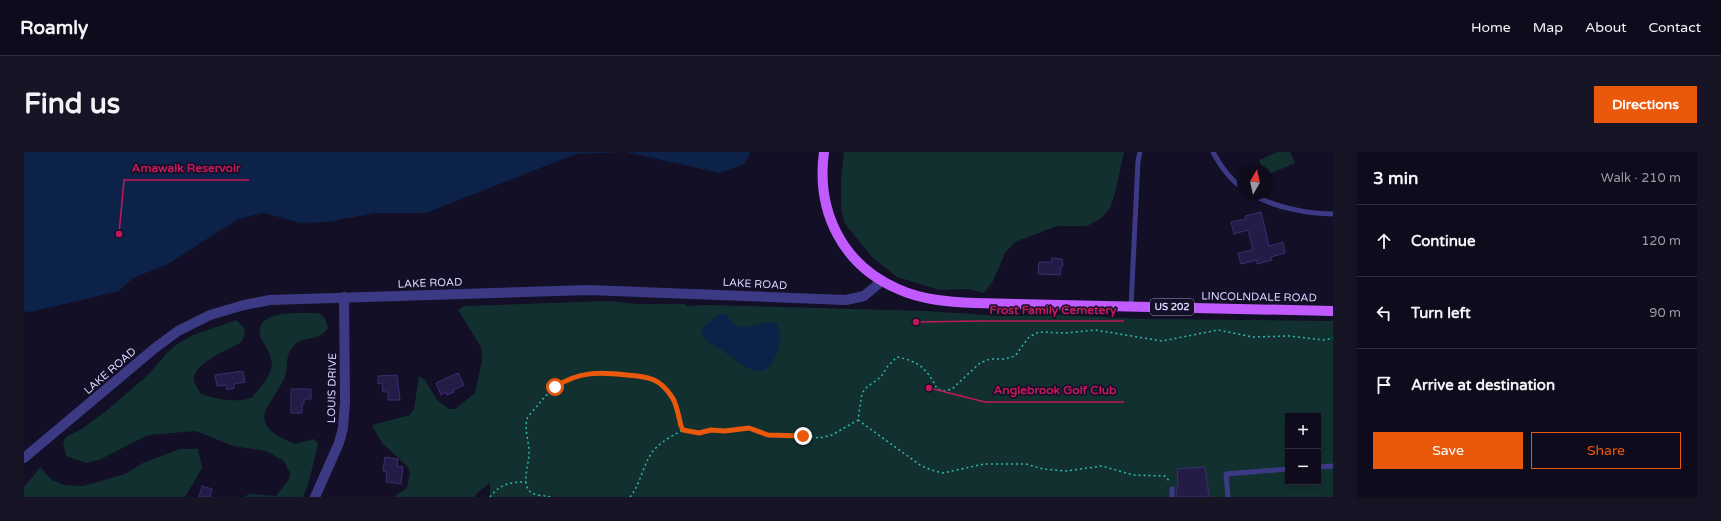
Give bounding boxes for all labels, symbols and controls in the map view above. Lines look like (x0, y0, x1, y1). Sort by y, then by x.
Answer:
text: Roamly (20, 17, 88, 39)
text: Home (1471, 19, 1511, 36)
text: Map (1533, 19, 1563, 36)
text: About (1585, 19, 1627, 36)
text: Contact (1649, 19, 1701, 36)
button: Directions (1594, 86, 1697, 123)
text: Find us (24, 87, 120, 121)
callout: Amawalk Reservoir (124, 156, 249, 180)
text: Amawalk Reservoir (132, 161, 241, 175)
north arrow (1237, 164, 1273, 200)
text: 3 min (1373, 168, 1418, 189)
text: Walk · 210 m (1601, 170, 1681, 186)
icon: ahead (1373, 230, 1395, 252)
text: Continue (1411, 232, 1475, 250)
text: 120 m (1641, 233, 1681, 249)
street label: LAKE ROAD (397, 275, 463, 291)
street label: LAKE ROAD (722, 276, 788, 292)
street label: LINCOLNDALE ROAD (1201, 289, 1317, 305)
callout: Frost Family Cemetery (981, 297, 1124, 321)
road number: US 202 (1150, 299, 1194, 315)
icon: left (1373, 302, 1395, 324)
text: Frost Family Cemetery (990, 303, 1117, 318)
text: Turn left (1411, 304, 1471, 322)
text: 90 m (1649, 305, 1681, 321)
street label: LAKE ROAD (81, 345, 139, 397)
street label: LOUIS DRIVE (325, 353, 339, 423)
icon: arrive (1373, 374, 1395, 396)
text: Arrive at destination (1411, 376, 1555, 394)
route start (546, 378, 564, 396)
callout: Anglebrook Golf Club (985, 378, 1124, 402)
text: Anglebrook Golf Club (993, 383, 1117, 398)
map controls (1285, 413, 1321, 485)
button: + (1285, 413, 1321, 449)
route end (794, 427, 812, 445)
button: Save (1373, 432, 1523, 469)
button: Share (1531, 432, 1681, 469)
button: − (1285, 449, 1321, 485)

